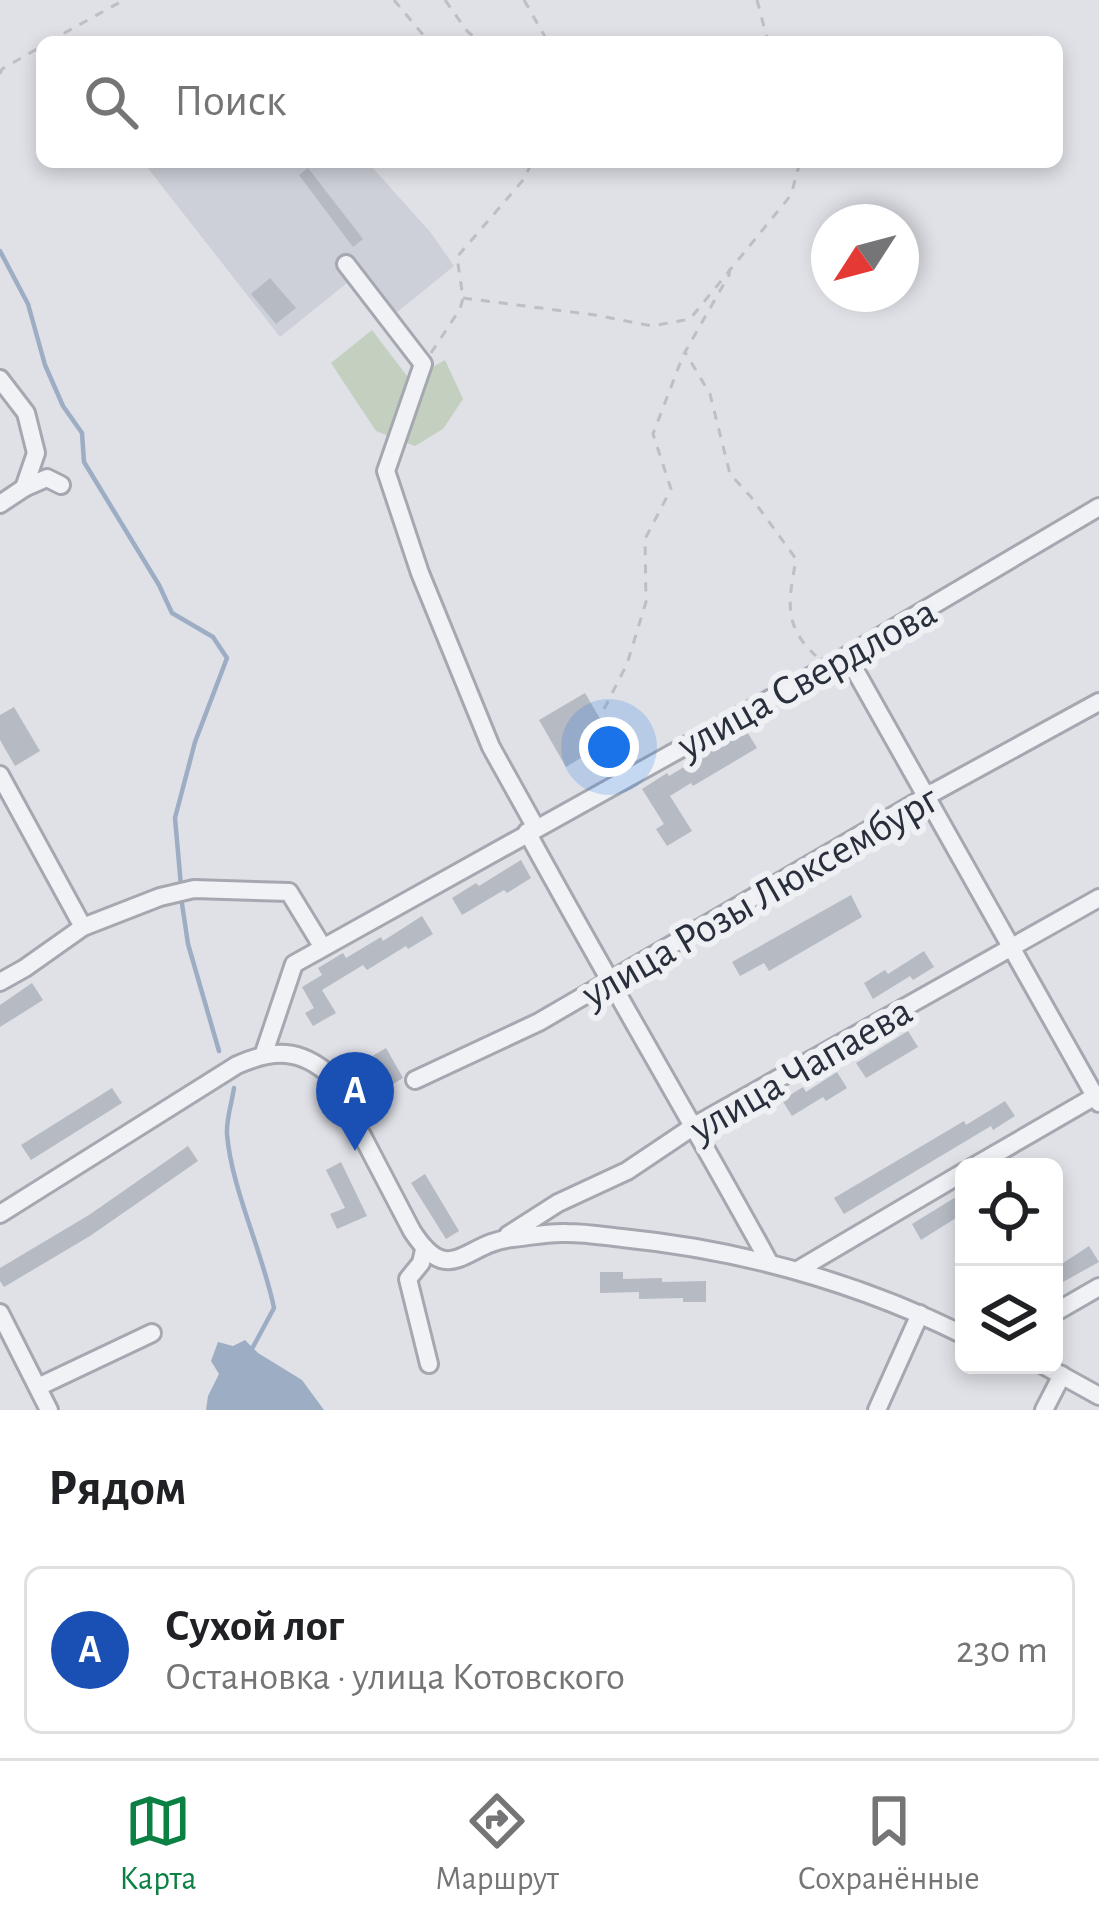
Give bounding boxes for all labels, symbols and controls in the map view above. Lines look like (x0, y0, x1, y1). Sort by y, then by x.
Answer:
search box (36, 36, 1063, 168)
icon: search (78, 69, 144, 135)
text: Поиск (174, 79, 286, 124)
north arrow (811, 204, 919, 312)
street label: улица Свердлова (670, 590, 943, 768)
your location (579, 717, 639, 777)
street label: улица Розы Люксембург (574, 777, 946, 1016)
street label: улица Чапаева (682, 989, 919, 1151)
pin: A (316, 1052, 394, 1151)
map controls (955, 1158, 1063, 1374)
button: locate (955, 1158, 1063, 1266)
button: layers (955, 1266, 1063, 1374)
text: Рядом (48, 1463, 187, 1514)
text: Сухой лог (165, 1604, 344, 1649)
text: A (78, 1631, 102, 1670)
text: 230 m (956, 1631, 1048, 1670)
text: Остановка · улица Котовского (165, 1658, 625, 1697)
tab: Карта (119, 1788, 197, 1900)
tab: Маршрут (435, 1788, 559, 1900)
tab: Сохранённые (797, 1788, 980, 1900)

